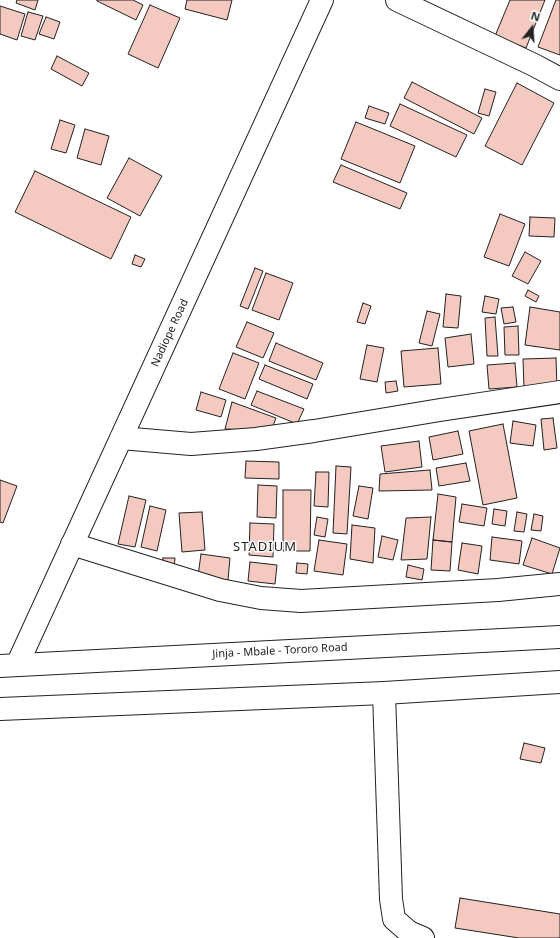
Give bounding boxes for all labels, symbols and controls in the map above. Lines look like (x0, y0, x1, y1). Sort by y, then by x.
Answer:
north arrow (512, 8, 552, 48)
text: N (529, 8, 542, 25)
street label: Nadiope Road (149, 297, 191, 369)
district label: STADIUM (233, 539, 297, 555)
street label: Jinja - Mbale - Tororo Road (212, 641, 348, 661)

